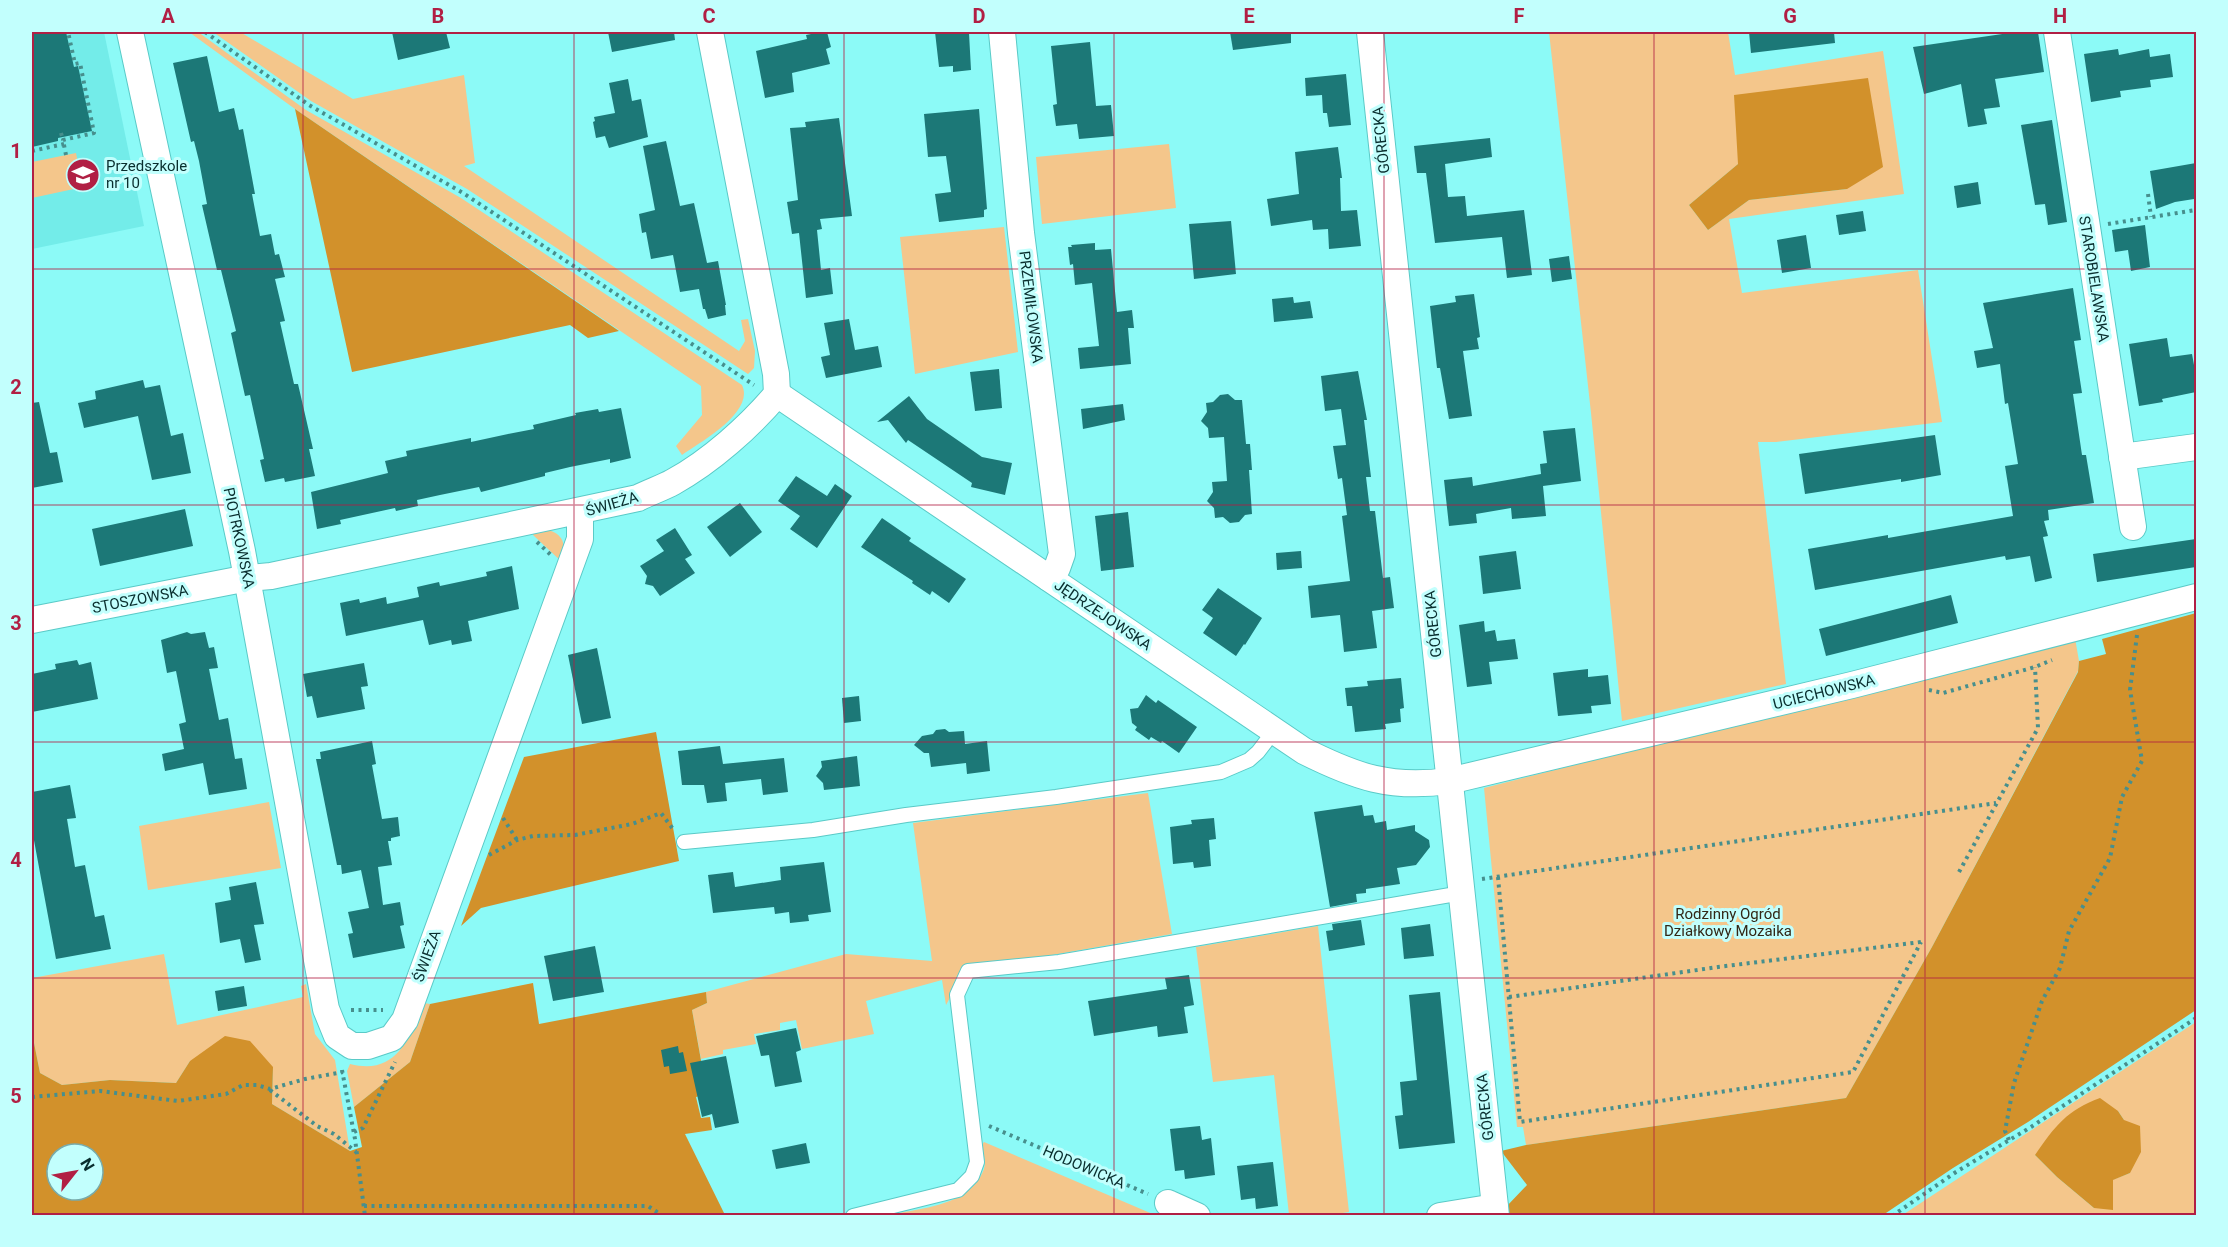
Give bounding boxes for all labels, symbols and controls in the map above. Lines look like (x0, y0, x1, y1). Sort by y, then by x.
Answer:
text: A (161, 4, 175, 28)
text: B (432, 4, 444, 28)
text: C (702, 4, 716, 28)
text: D (973, 4, 986, 28)
text: E (1243, 4, 1255, 28)
text: F (1514, 4, 1525, 28)
text: G (1783, 4, 1797, 28)
text: H (2053, 4, 2067, 28)
street label: GÓRECKA (1369, 105, 1393, 174)
text: 1 (10, 139, 22, 163)
school or university icon: Przedszkole nr 10 (65, 157, 101, 193)
place label: Przedszkole nr 10 (106, 157, 187, 192)
street label: STAROBIELAWSKA (2075, 215, 2113, 344)
street label: PRZEMIŁOWSKA (1015, 250, 1047, 364)
text: 2 (10, 375, 22, 399)
street label: PIOTRKOWSKA (220, 486, 259, 590)
street label: ŚWIEŻA (584, 488, 640, 520)
street label: JĘDRZEJOWSKA (1051, 576, 1155, 654)
street label: STOSZOWSKA (90, 581, 190, 617)
street label: GÓRECKA (1421, 589, 1445, 658)
text: 3 (10, 611, 22, 635)
street label: UCIECHOWSKA (1771, 671, 1877, 713)
text: 4 (10, 848, 22, 872)
park label: Rodzinny Ogród Działkowy Mozaika (1664, 905, 1792, 940)
street label: ŚWIEŻA (409, 927, 445, 984)
street label: GÓRECKA (1473, 1072, 1497, 1141)
text: 5 (10, 1084, 22, 1108)
north arrow (45, 1142, 105, 1202)
street label: HODOWICKA (1040, 1142, 1128, 1192)
text: N (76, 1155, 98, 1174)

